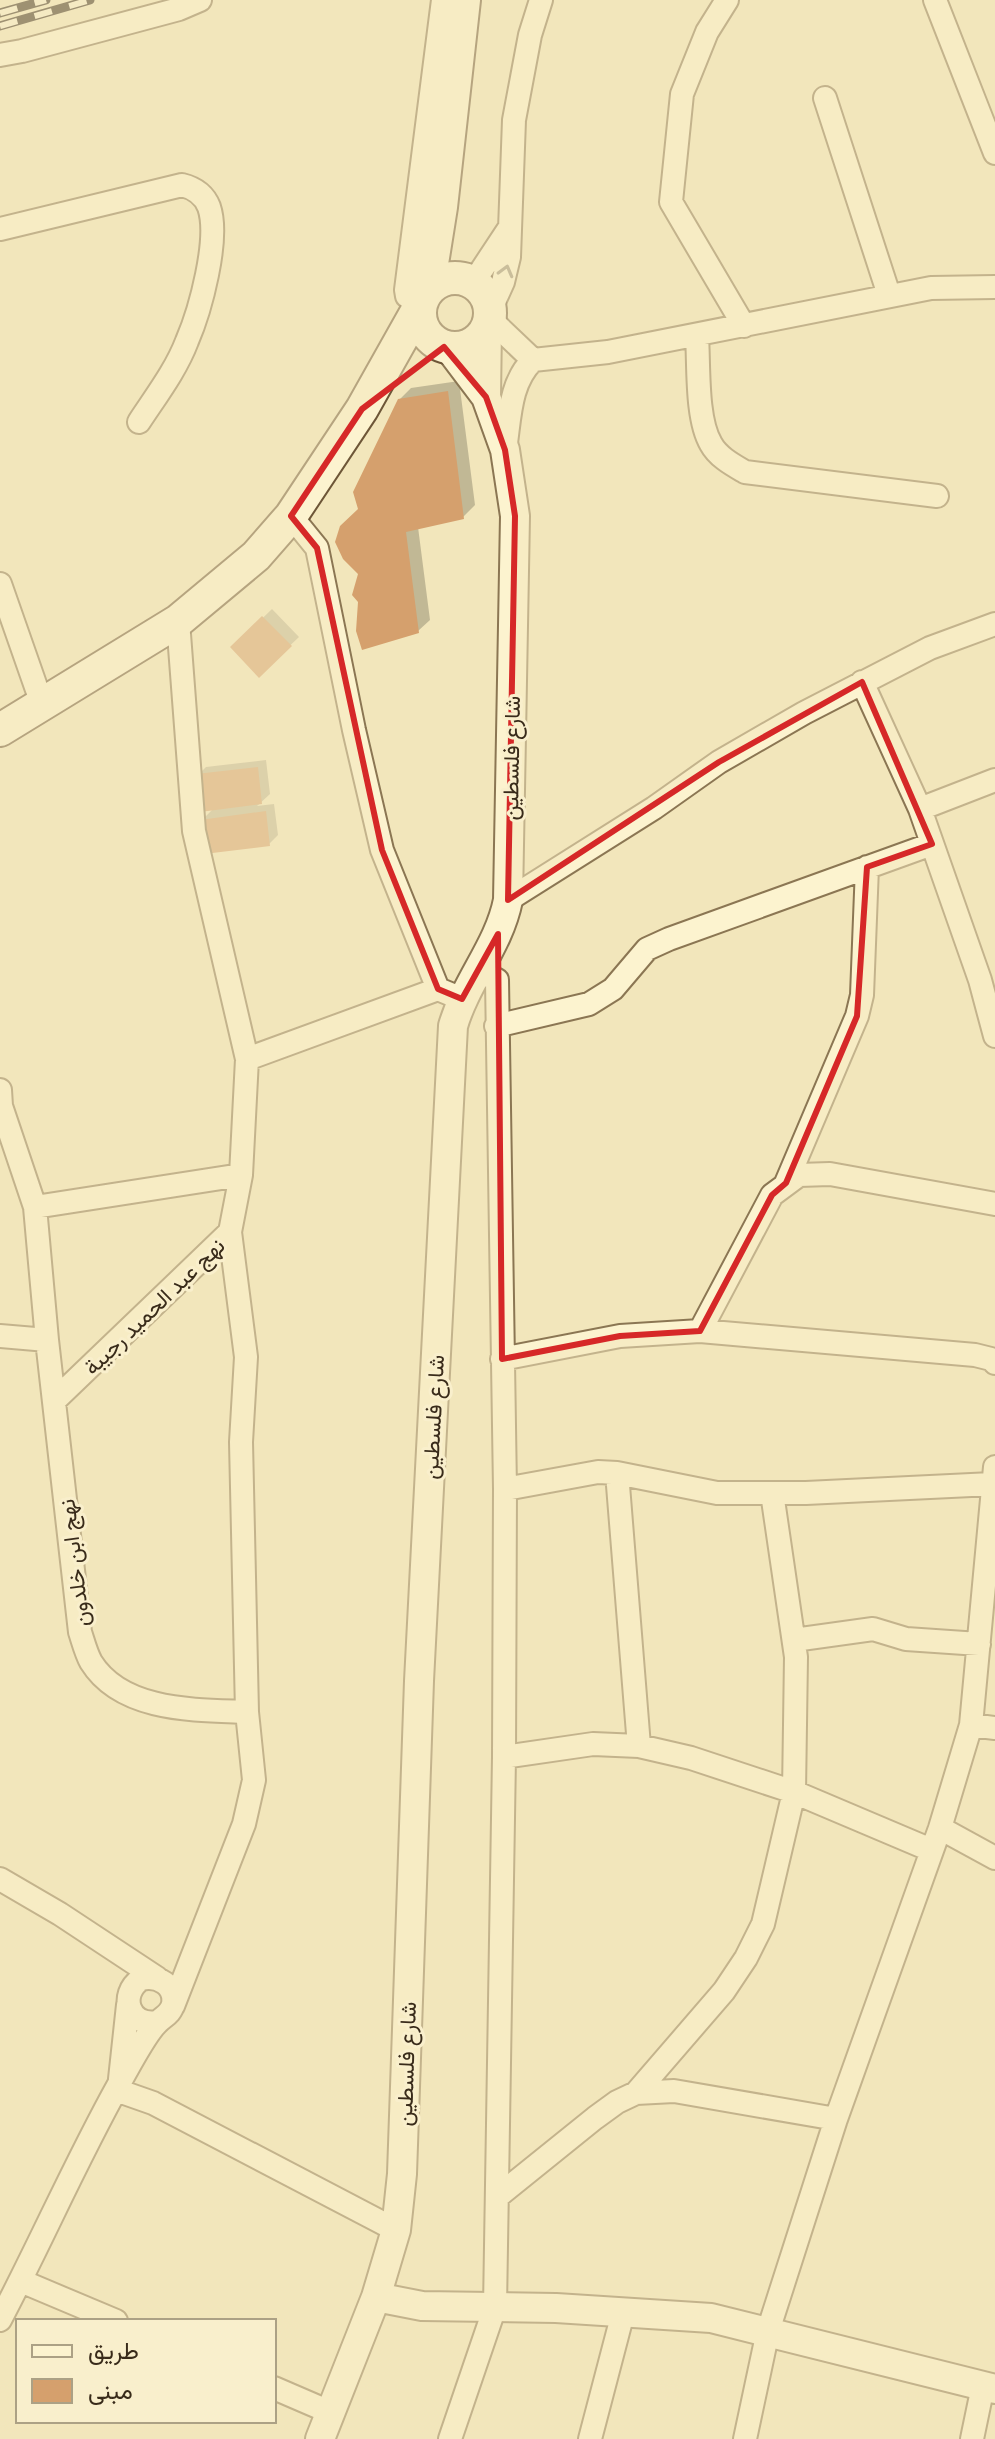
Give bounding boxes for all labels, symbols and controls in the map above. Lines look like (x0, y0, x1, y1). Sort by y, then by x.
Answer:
one-way arrow (496, 265, 513, 279)
street label: شارع فلسطين (495, 695, 527, 821)
street label: نهج عبد الحميد رجيبة (77, 1231, 231, 1381)
street label: شارع فلسطين (415, 1354, 451, 1480)
street label: نهج ابن خلدون (51, 1497, 97, 1629)
street label: شارع فلسطين (389, 2001, 423, 2127)
legend (16, 2319, 276, 2423)
text: طريق (88, 2334, 139, 2366)
text: مبنى (88, 2374, 133, 2406)

